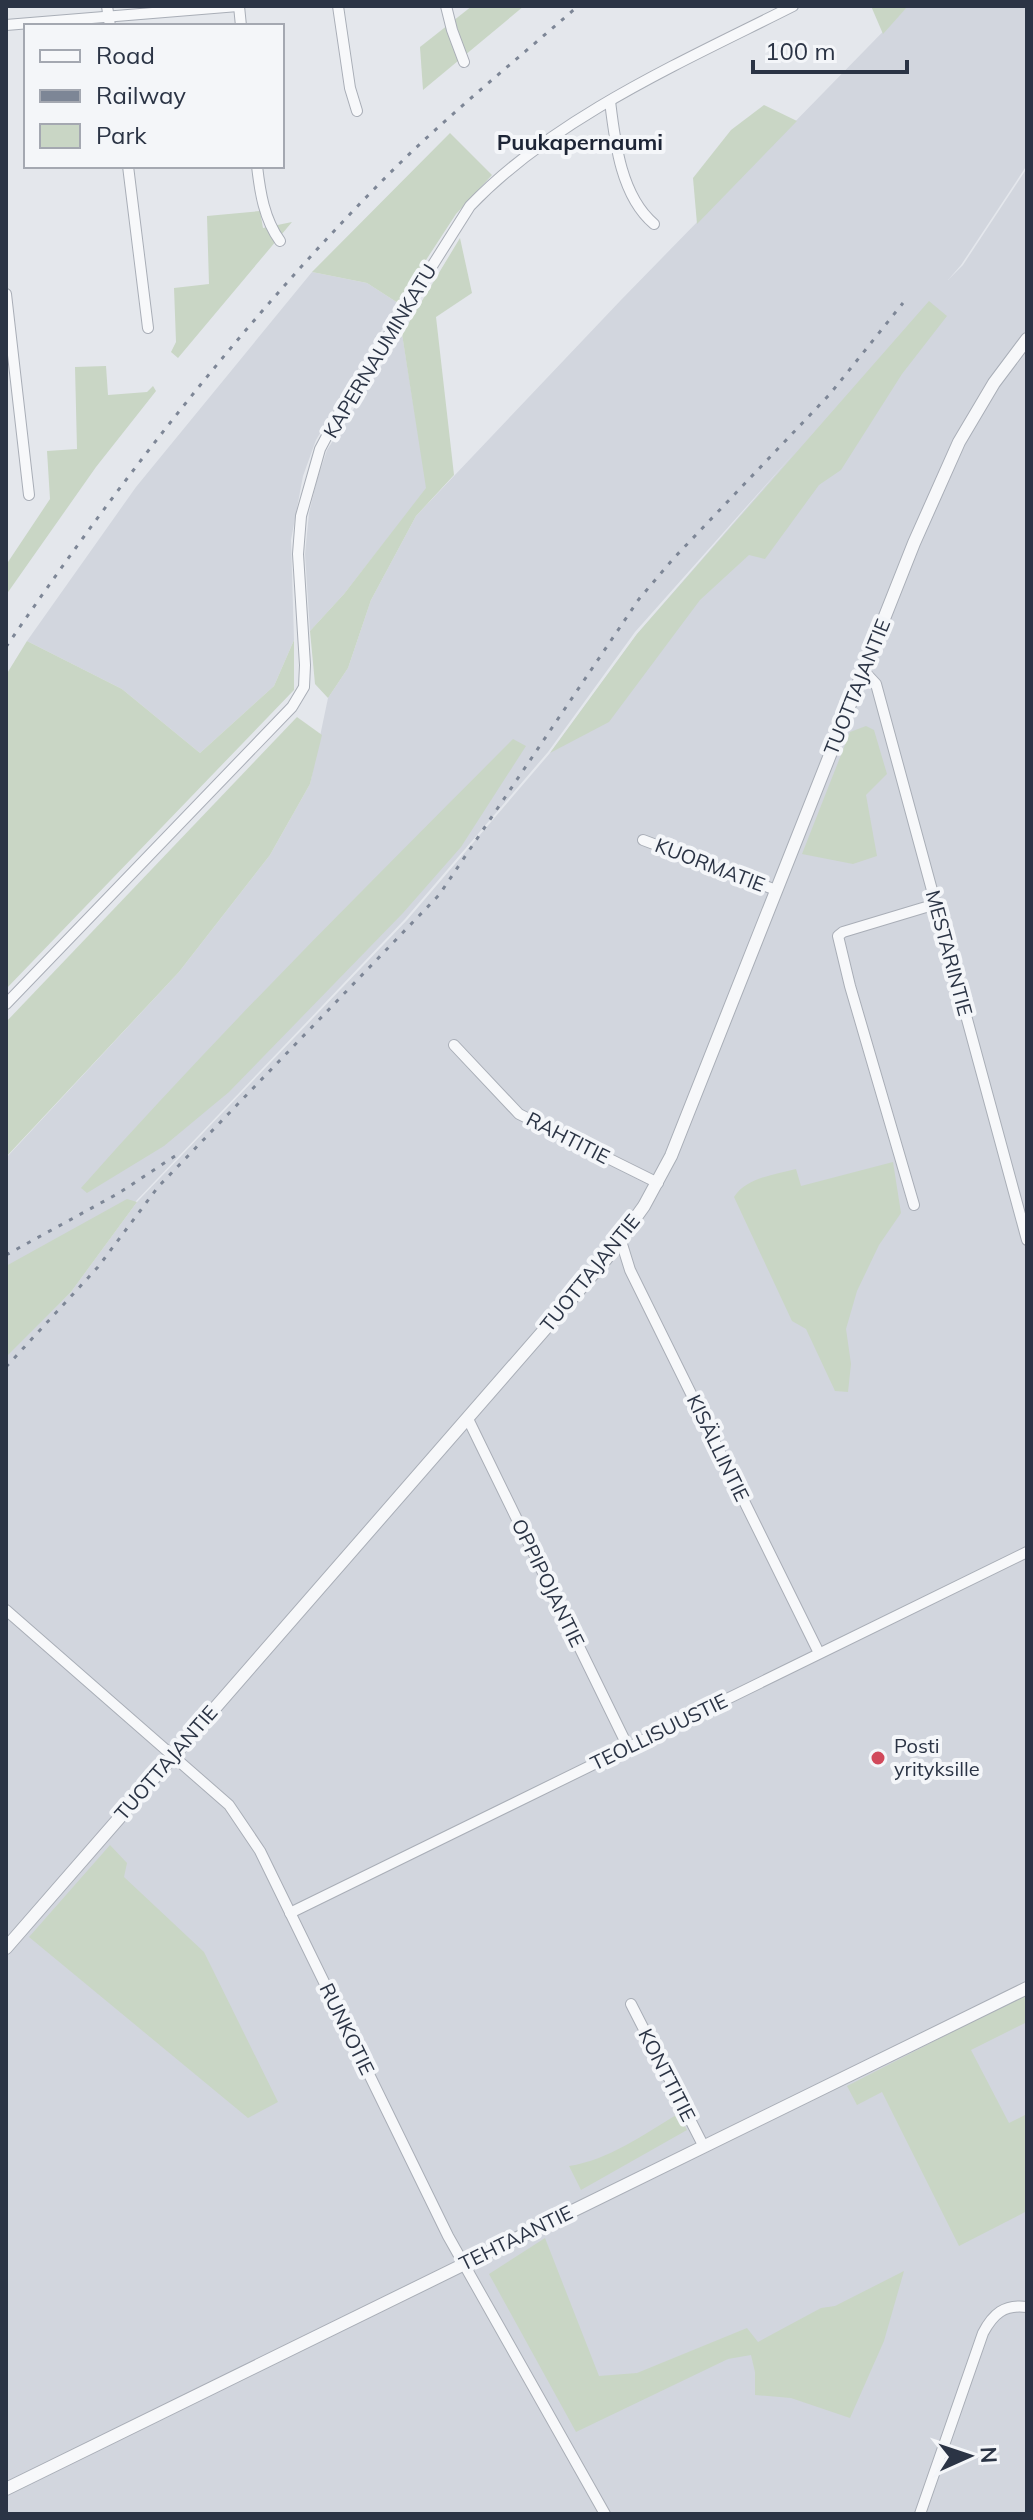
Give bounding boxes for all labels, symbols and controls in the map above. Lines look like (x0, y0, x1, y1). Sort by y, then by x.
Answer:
legend (24, 24, 284, 168)
scale bar (753, 24, 907, 74)
text: 100 m (765, 36, 836, 66)
text: Road (96, 40, 155, 70)
text: Railway (96, 80, 186, 110)
text: Park (96, 120, 147, 150)
district label: Puukapernaumi (497, 128, 663, 156)
street label: KAPERNAUMINKATU (318, 259, 441, 442)
street label: TUOTTAJANTIE (818, 615, 895, 758)
street label: KUORMATIE (652, 832, 769, 897)
street label: MESTARINTIE (921, 887, 978, 1018)
street label: RAHTITIE (522, 1106, 614, 1169)
street label: TUOTTAJANTIE (534, 1209, 645, 1337)
street label: KISÄLLINTIE (682, 1390, 755, 1505)
street label: OPPIPOJANTIE (507, 1515, 590, 1651)
street label: TEOLLISUUSTIE (586, 1688, 731, 1775)
street label: TUOTTAJANTIE (109, 1700, 222, 1825)
place label: Posti yrityksille (894, 1733, 980, 1781)
marker: Posti yrityksille (869, 1749, 887, 1767)
street label: RUNKOTIE (315, 1979, 380, 2079)
street label: KONTTITIE (633, 2024, 702, 2125)
street label: TEHTAANTIE (455, 2199, 577, 2276)
north arrow (929, 2416, 1009, 2496)
text: N (975, 2446, 1003, 2464)

